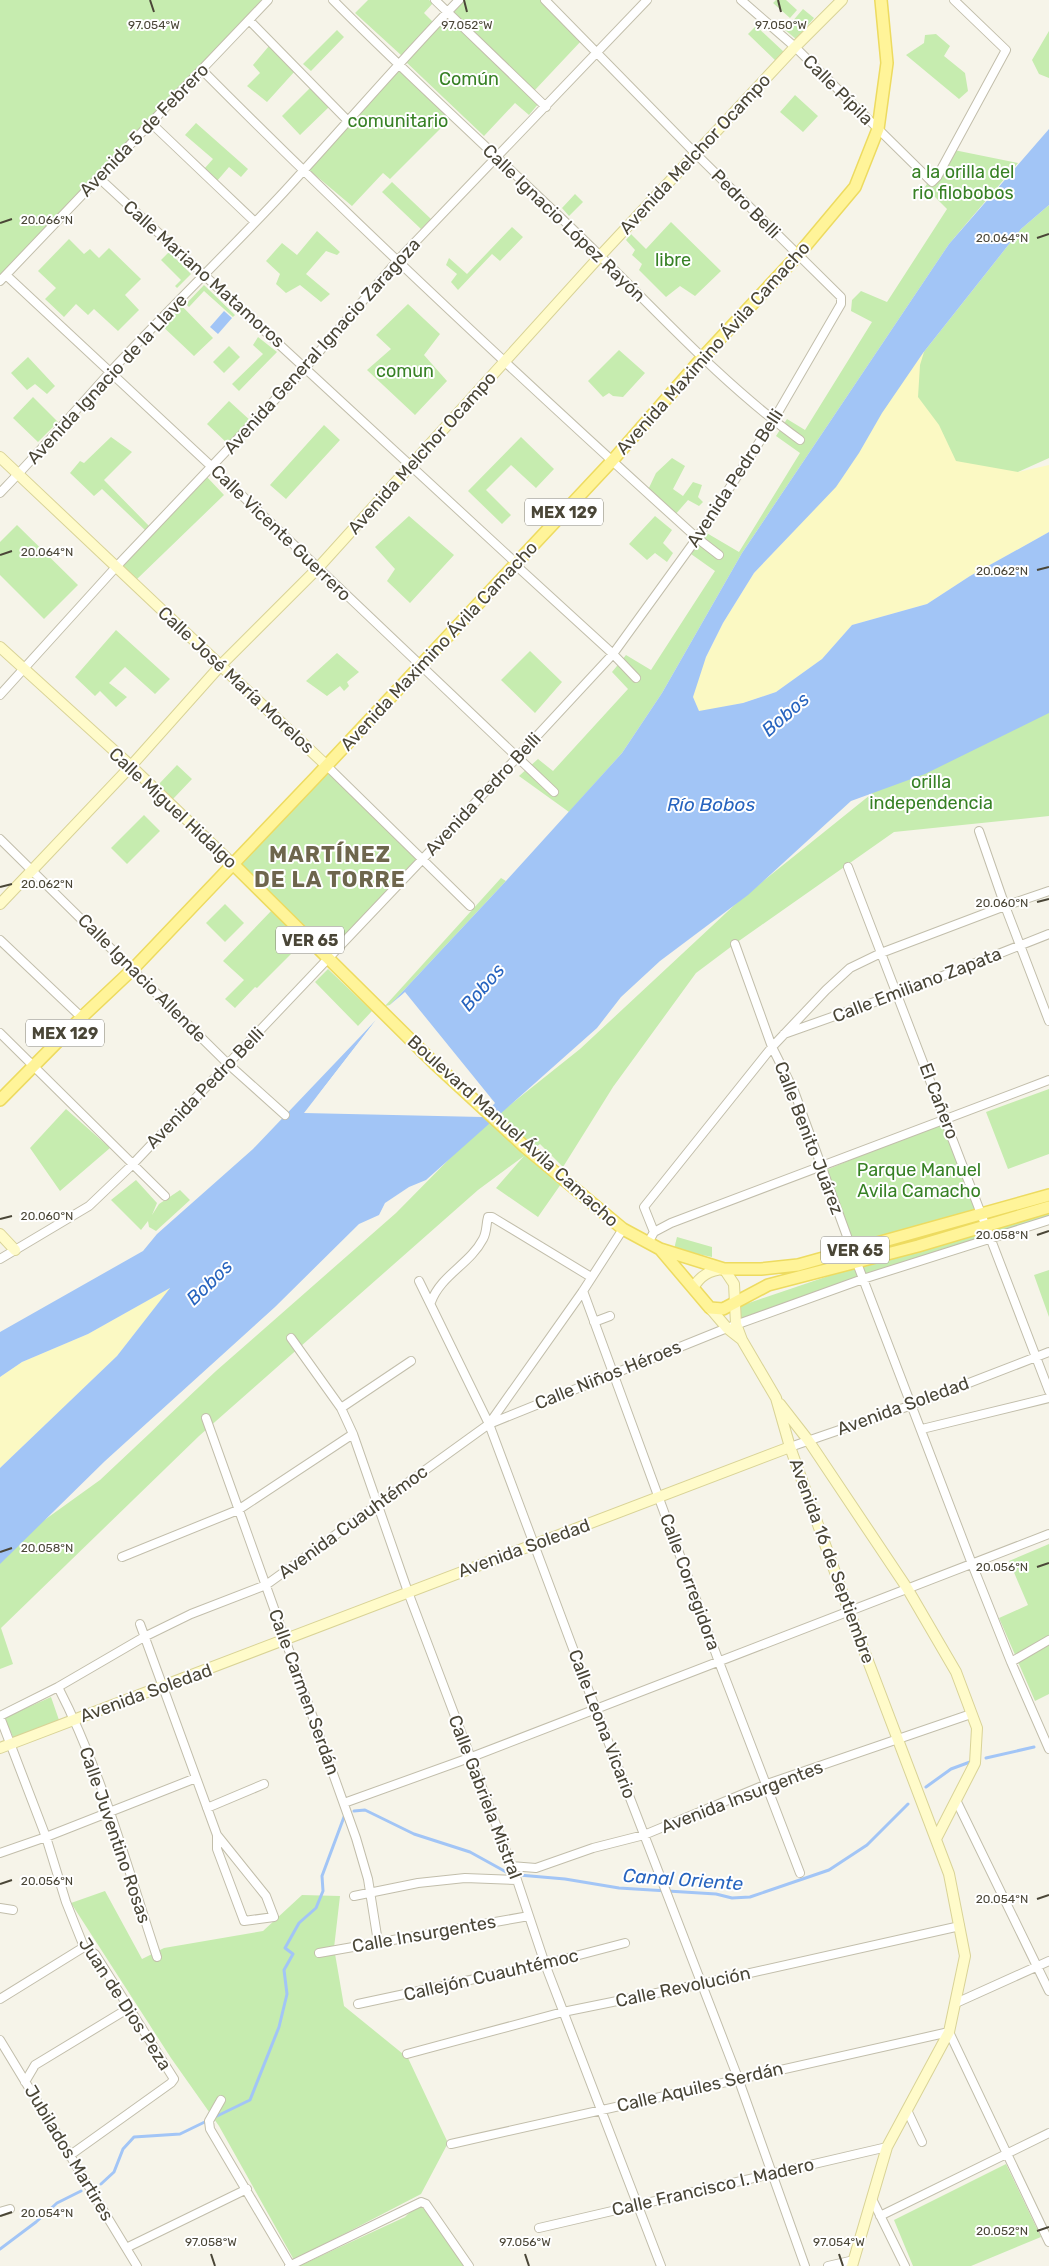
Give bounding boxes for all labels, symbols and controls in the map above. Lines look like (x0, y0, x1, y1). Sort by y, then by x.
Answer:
text: 97.054°W (128, 18, 180, 32)
text: 97.052°W (441, 18, 493, 32)
text: 97.050°W (755, 18, 807, 32)
street label: Calle Pípila (798, 50, 878, 130)
street label: Avenida 5 de Febrero (75, 59, 213, 201)
park label: Común (439, 68, 499, 90)
street label: Avenida Melchor Ocampo (615, 69, 775, 239)
park label: comunitario (348, 110, 448, 132)
street label: Calle Ignacio López Rayón (478, 139, 650, 307)
park label: a la orilla del rio filobobos (912, 161, 1014, 204)
street label: Pedro Belli (707, 165, 785, 243)
street label: Calle Mariano Matamoros (119, 196, 289, 352)
text: 20.066°N (21, 213, 73, 227)
text: 20.064°N (976, 231, 1028, 245)
street label: Avenida General Ignacio Zaragoza (219, 233, 425, 459)
street label: Avenida Maximino Ávila Camacho (611, 237, 815, 459)
park label: libre (655, 249, 691, 271)
street label: Avenida Ignacio de la Llave (22, 289, 192, 469)
park label: comun (376, 360, 434, 382)
street label: Avenida Melchor Ocampo (343, 367, 501, 539)
street label: Avenida Pedro Belli (682, 405, 788, 551)
street label: Calle Vicente Guerrero (206, 460, 356, 606)
road number: MEX 129 (525, 498, 603, 526)
street label: Avenida Maximino Ávila Camacho (336, 536, 542, 756)
text: 20.064°N (21, 545, 73, 559)
text: 20.062°N (976, 564, 1028, 578)
street label: Calle José María Morelos (153, 602, 319, 758)
water label: Bobos (757, 687, 814, 741)
street label: Avenida Pedro Belli (420, 728, 546, 860)
street label: Calle Miguel Hidalgo (104, 743, 242, 873)
park label: orilla independencia (869, 771, 993, 814)
water label: Río Bobos (667, 793, 755, 816)
district label: MARTÍNEZ DE LA TORRE (254, 841, 406, 893)
text: 20.062°N (21, 877, 73, 891)
text: 20.060°N (976, 896, 1028, 910)
street label: Calle Ignacio Allende (73, 909, 211, 1047)
road number: VER 65 (276, 926, 344, 954)
street label: Calle Emiliano Zapata (829, 943, 1005, 1027)
water label: Bobos (455, 959, 509, 1016)
road number: MEX 129 (26, 1020, 104, 1046)
street label: Avenida Pedro Belli (141, 1023, 269, 1153)
street label: Boulevard Manuel Ávila Camacho (403, 1030, 623, 1232)
street label: Calle Benito Juárez (770, 1058, 848, 1218)
street label: El Cañero (914, 1060, 964, 1142)
park label: Parque Manuel Avila Camacho (857, 1159, 981, 1202)
text: 20.060°N (21, 1209, 73, 1223)
text: 20.058°N (976, 1228, 1028, 1242)
road number: VER 65 (821, 1236, 889, 1264)
water label: Bobos (181, 1255, 238, 1310)
street label: Calle Niños Héroes (532, 1336, 684, 1414)
street label: Avenida Soledad (834, 1372, 972, 1440)
street label: Avenida 16 de Septiembre (785, 1455, 879, 1667)
street label: Avenida Cuauhtémoc (274, 1460, 432, 1584)
street label: Calle Corregidora (655, 1511, 725, 1653)
street label: Avenida Soledad (455, 1514, 593, 1582)
text: 20.058°N (21, 1541, 73, 1555)
text: 20.056°N (976, 1560, 1028, 1574)
street label: Calle Carmen Serdán (264, 1606, 344, 1778)
street label: Calle Leona Vicario (563, 1646, 641, 1802)
street label: Avenida Soledad (77, 1659, 215, 1727)
street label: Calle Gabriela Mistral (444, 1712, 526, 1882)
street label: Calle Juventino Rosas (74, 1744, 156, 1926)
street label: Avenida Insurgentes (658, 1756, 826, 1838)
water label: Canal Oriente (622, 1864, 744, 1895)
text: 20.056°N (21, 1874, 73, 1888)
text: 20.054°N (976, 1892, 1028, 1906)
street label: Calle Insurgentes (350, 1911, 498, 1957)
street label: Juan de Dios Peza (74, 1933, 176, 2075)
street label: Callejón Cuauhtémoc (401, 1944, 581, 2006)
street label: Calle Revolución (614, 1962, 752, 2012)
street label: Calle Aquiles Serdán (615, 2057, 785, 2117)
street label: Jubilados Martires (20, 2081, 118, 2225)
street label: Calle Francisco I. Madero (610, 2153, 816, 2221)
text: 20.054°N (21, 2206, 73, 2220)
text: 20.052°N (976, 2224, 1028, 2238)
text: 97.058°W (185, 2235, 237, 2249)
text: 97.056°W (499, 2235, 551, 2249)
text: 97.054°W (813, 2235, 865, 2249)

